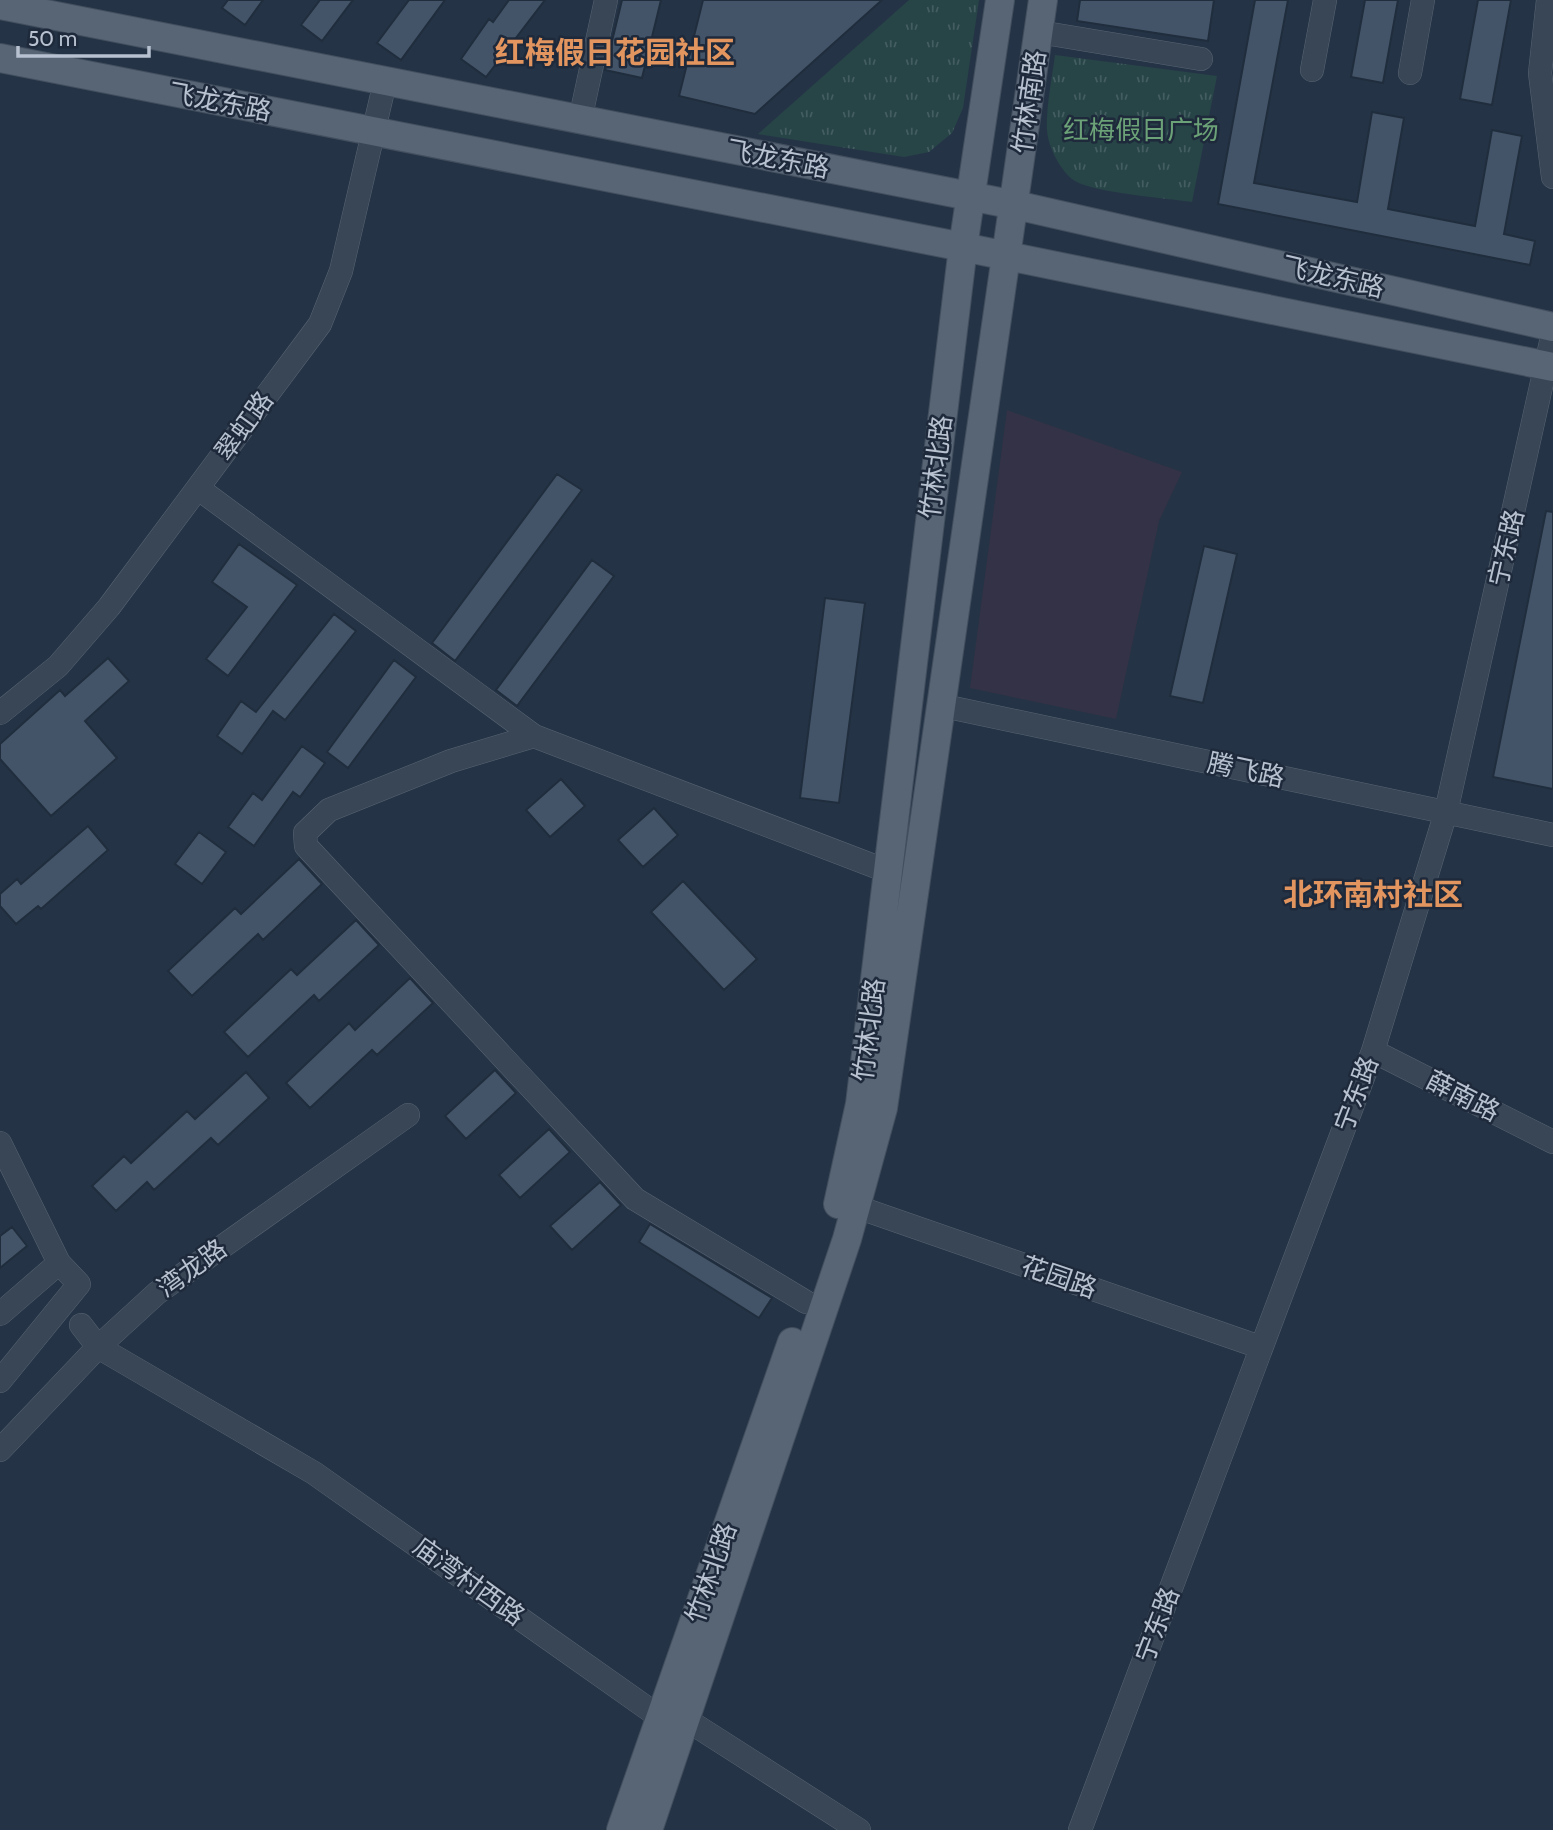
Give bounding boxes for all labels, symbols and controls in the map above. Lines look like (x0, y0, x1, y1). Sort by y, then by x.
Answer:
scale bar (18, 14, 149, 58)
text: 50 m (28, 26, 77, 51)
district label: 红梅假日花园社区 (495, 34, 735, 71)
street label: 竹林南路 (1006, 48, 1052, 156)
street label: 飞龙东路 (166, 76, 274, 128)
park label: 红梅假日广场 (1063, 114, 1219, 146)
street label: 飞龙东路 (724, 133, 832, 185)
street label: 飞龙东路 (1279, 250, 1387, 304)
street label: 翠虹路 (208, 385, 280, 467)
street label: 竹林北路 (914, 413, 958, 521)
street label: 宁东路 (1482, 506, 1530, 590)
street label: 腾飞路 (1205, 746, 1287, 794)
district label: 北环南村社区 (1283, 876, 1463, 913)
street label: 竹林北路 (847, 976, 891, 1084)
street label: 宁东路 (1327, 1052, 1385, 1136)
street label: 薛南路 (1421, 1064, 1505, 1128)
street label: 湾龙路 (151, 1232, 233, 1304)
street label: 花园路 (1017, 1249, 1101, 1305)
street label: 竹林北路 (679, 1519, 743, 1627)
street label: 庙湾村西路 (407, 1530, 531, 1632)
street label: 宁东路 (1128, 1583, 1186, 1667)

